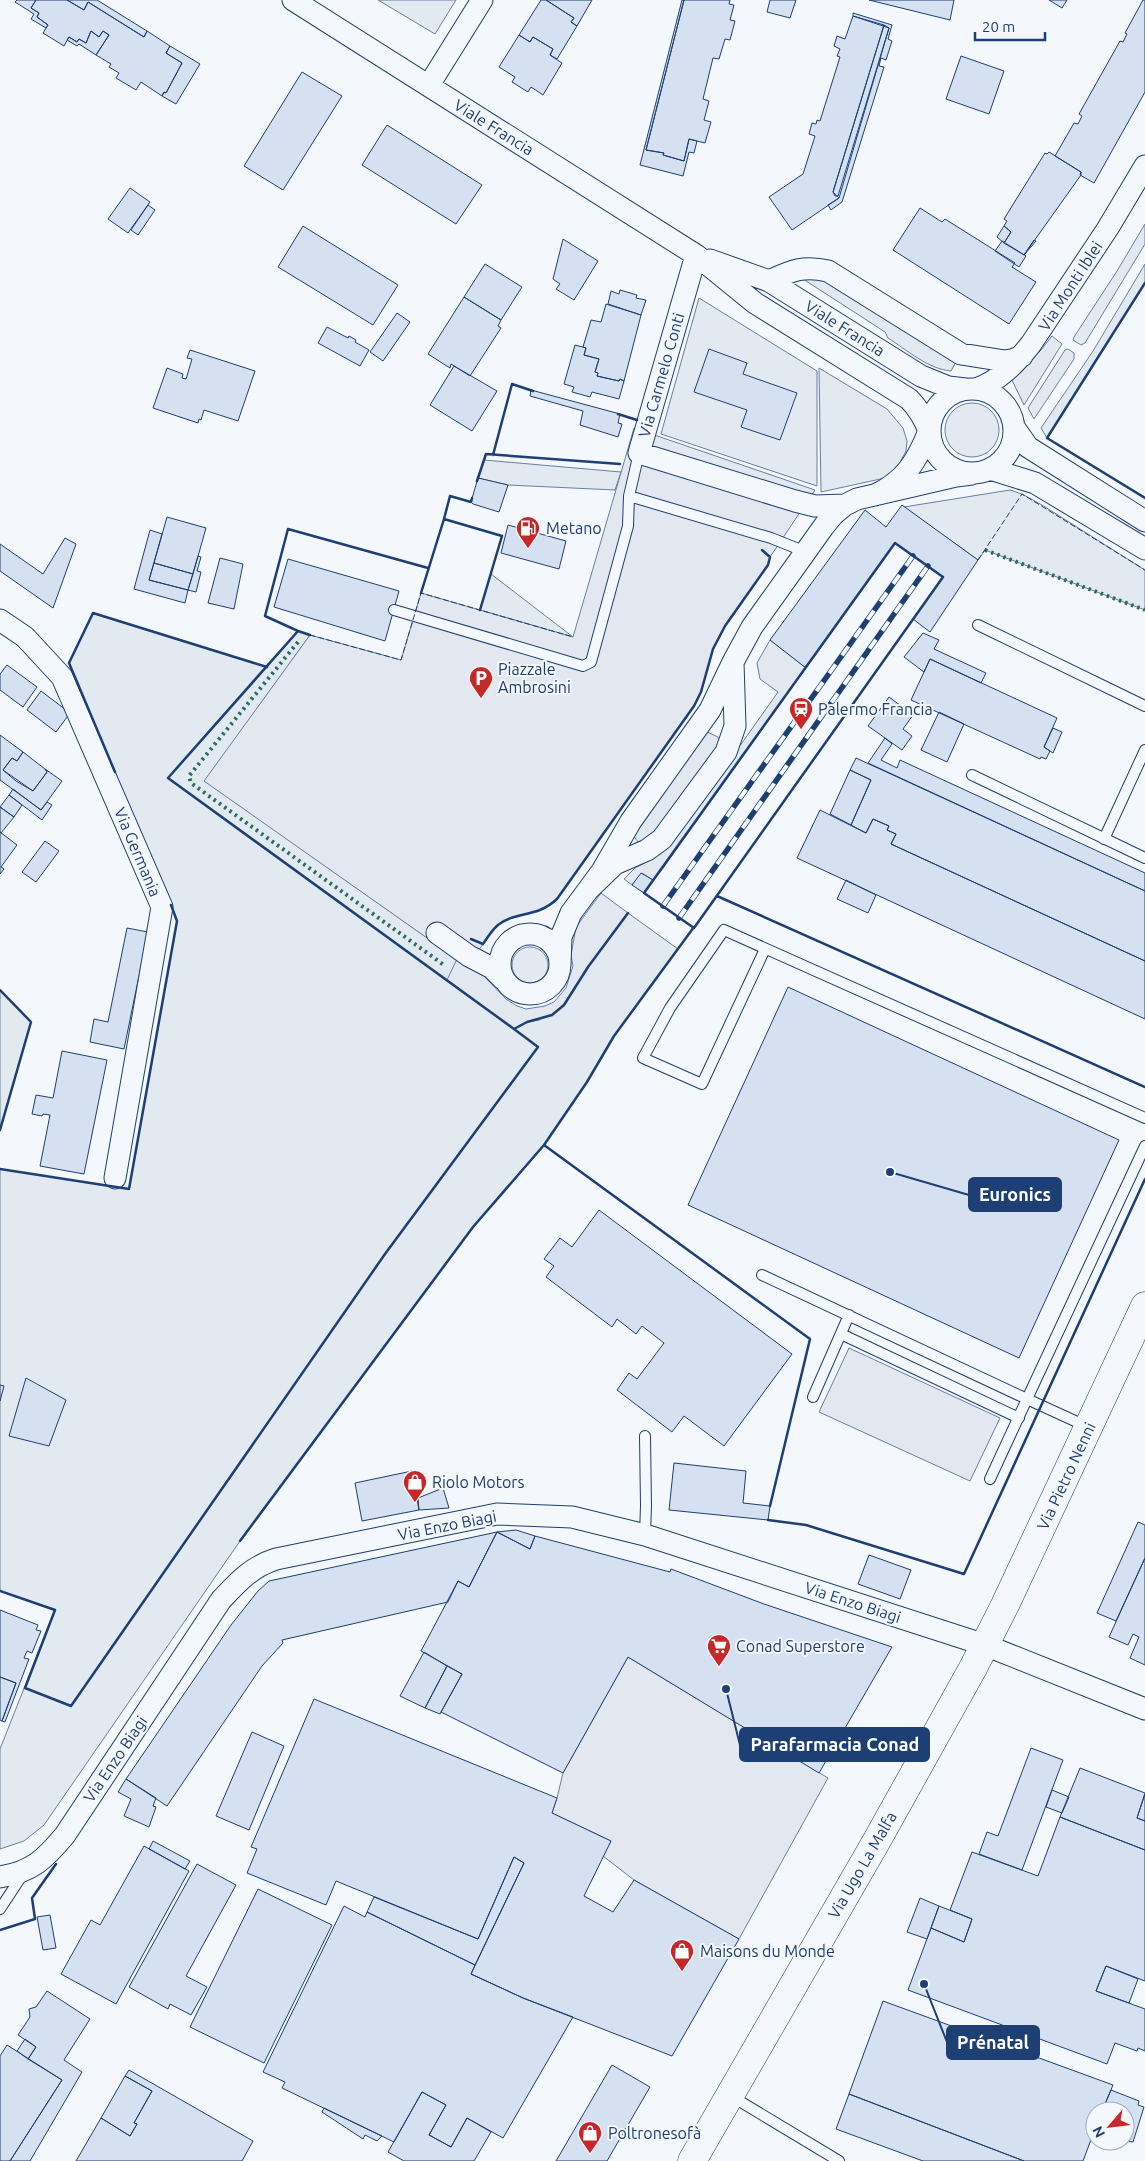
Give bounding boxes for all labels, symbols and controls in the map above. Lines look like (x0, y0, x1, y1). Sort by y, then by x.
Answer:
scale bar (975, 10, 1045, 42)
text: 20 m (982, 18, 1015, 35)
street label: Viale Francia (451, 95, 537, 159)
street label: Via Monti Iblei (1034, 238, 1106, 334)
street label: Viale Francia (802, 296, 888, 360)
street label: Via Carmelo Conti (635, 311, 687, 439)
fuel station icon: Metano (515, 515, 541, 549)
place label: Metano (546, 519, 602, 537)
place label: Piazzale Ambrosini (498, 660, 571, 696)
parking icon: Piazzale Ambrosini (468, 665, 494, 699)
station icon: Palermo Francia (788, 696, 814, 730)
place label: Palermo Francia (818, 700, 933, 718)
street label: Via Germania (111, 805, 165, 899)
callout: Euronics (969, 1178, 1061, 1211)
text: Euronics (979, 1184, 1051, 1204)
street label: Via Pietro Nenni (1033, 1419, 1099, 1533)
shop icon: Riolo Motors (402, 1469, 428, 1503)
place label: Riolo Motors (432, 1473, 524, 1491)
street label: Via Enzo Biagi (396, 1507, 498, 1543)
street label: Via Enzo Biagi (803, 1578, 903, 1626)
supermarket icon: Conad Superstore (706, 1633, 732, 1667)
place label: Conad Superstore (736, 1637, 865, 1655)
street label: Via Enzo Biagi (80, 1712, 150, 1806)
callout: Parafarmacia Conad (740, 1728, 929, 1761)
text: Parafarmacia Conad (751, 1734, 919, 1754)
street label: Via Ugo La Malfa (824, 1808, 900, 1922)
shop icon: Maisons du Monde (669, 1938, 695, 1972)
place label: Maisons du Monde (700, 1942, 835, 1960)
callout: Prénatal (947, 2026, 1039, 2059)
text: Prénatal (957, 2032, 1030, 2052)
north arrow (1085, 2101, 1135, 2151)
shop icon: Poltronesofà (577, 2120, 603, 2154)
place label: Poltronesofà (608, 2124, 701, 2142)
text: N (1089, 2124, 1108, 2140)

